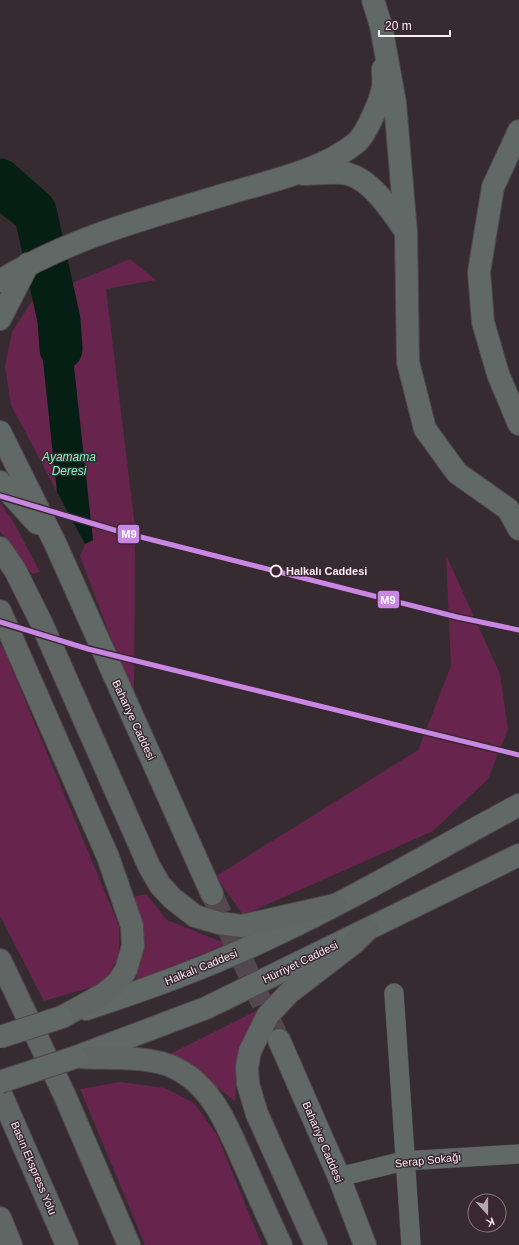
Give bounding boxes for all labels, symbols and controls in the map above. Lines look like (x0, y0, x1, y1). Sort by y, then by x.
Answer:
scale bar (379, 12, 450, 38)
text: 20 m (385, 19, 412, 33)
water label: Ayamama Deresi (41, 450, 96, 478)
line badge: M9 (117, 524, 140, 544)
text: M9 (121, 528, 137, 540)
marker: Halkalı Caddesi (269, 564, 283, 578)
place label: Halkalı Caddesi (286, 565, 367, 577)
line badge: M9 (377, 590, 400, 609)
text: M9 (380, 594, 396, 606)
street label: Bahariye Caddesi (110, 678, 158, 762)
street label: Hürriyet Caddesi (261, 939, 339, 985)
street label: Halkalı Caddesi (163, 947, 239, 987)
street label: Bahariye Caddesi (301, 1100, 345, 1184)
street label: Basın Ekspress Yolu (9, 1119, 59, 1217)
street label: Serap Sokağı (394, 1151, 462, 1169)
north arrow (467, 1193, 507, 1233)
text: K (485, 1215, 496, 1229)

